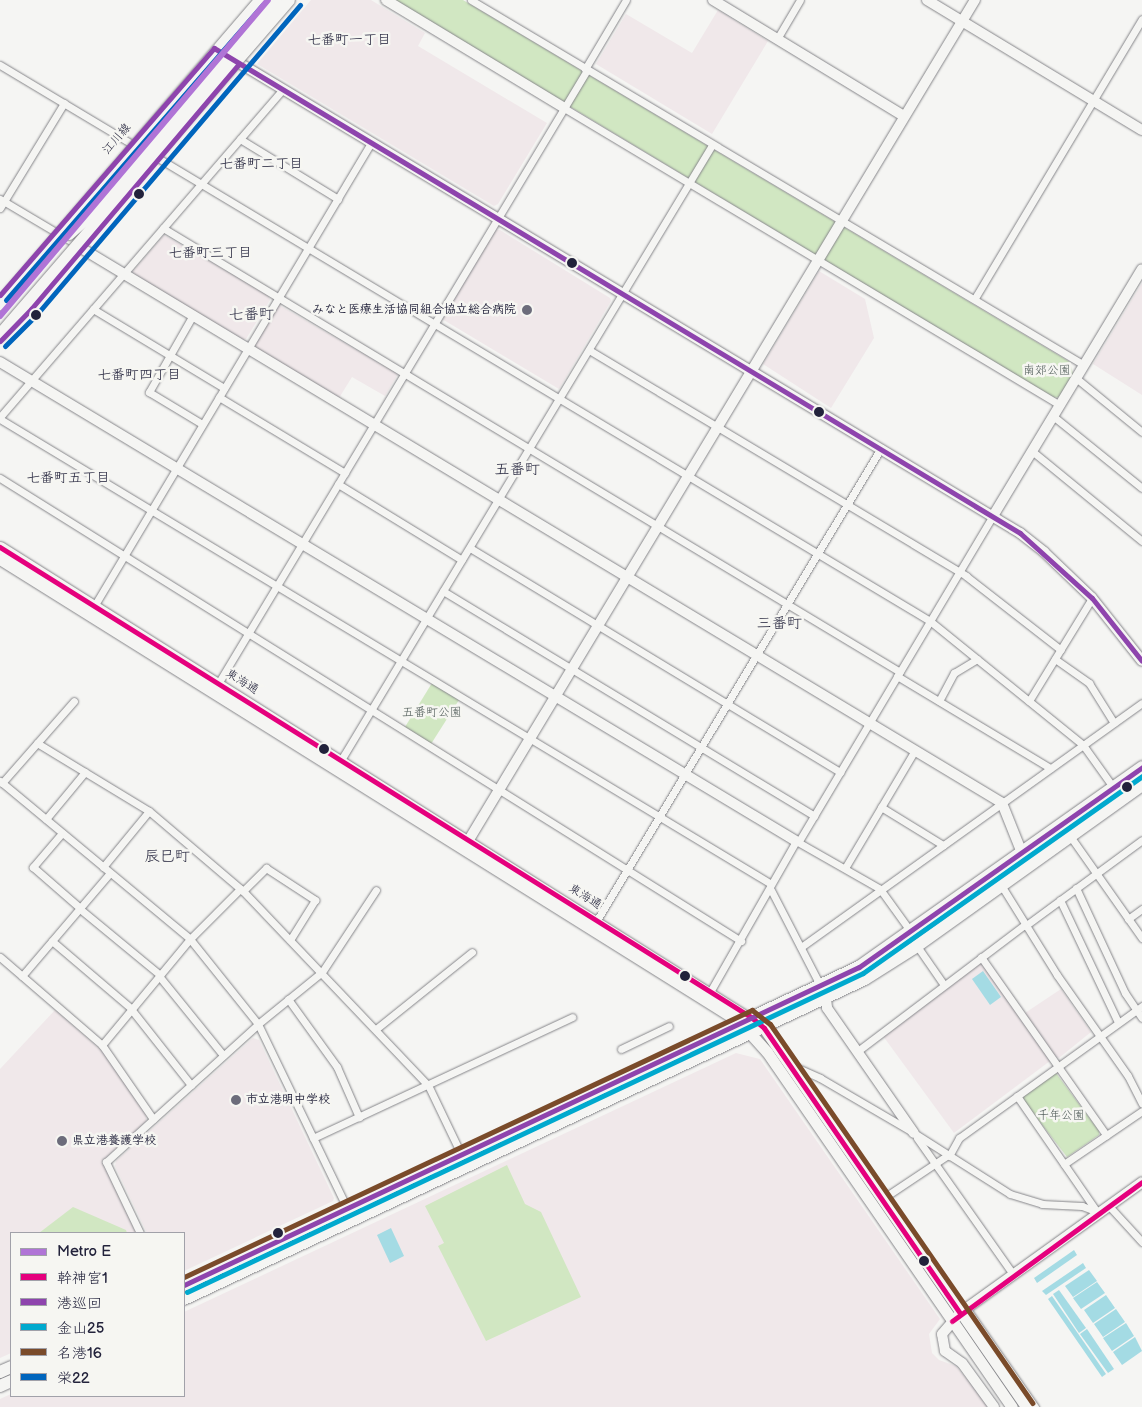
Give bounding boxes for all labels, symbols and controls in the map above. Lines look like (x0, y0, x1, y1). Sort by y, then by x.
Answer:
district label: 七番町一丁目 (307, 32, 391, 48)
street label: 江川線 (100, 121, 134, 157)
district label: 七番町二丁目 (219, 156, 303, 172)
unlabelled marker (134, 189, 144, 199)
district label: 七番町三丁目 (168, 245, 252, 261)
unlabelled marker (567, 258, 577, 268)
place label: みなと医療生活協同組合協立総合病院 (312, 303, 516, 317)
marker: みなと医療生活協同組合協立総合病院 (520, 303, 534, 317)
district label: 七番町 (229, 306, 273, 324)
unlabelled marker (31, 310, 41, 320)
park label: 南郊公園 (1023, 364, 1071, 378)
district label: 七番町四丁目 (97, 367, 181, 383)
unlabelled marker (814, 407, 824, 417)
district label: 五番町 (495, 461, 539, 479)
district label: 七番町五丁目 (26, 470, 110, 486)
district label: 三番町 (757, 615, 801, 633)
street label: 東海通 (223, 666, 261, 698)
park label: 五番町公園 (402, 706, 462, 720)
unlabelled marker (319, 744, 329, 754)
unlabelled marker (1122, 782, 1132, 792)
district label: 辰巳町 (145, 848, 189, 866)
street label: 東海通 (566, 881, 604, 913)
unlabelled marker (680, 971, 690, 981)
place label: 市立港明中学校 (246, 1093, 330, 1107)
marker: 市立港明中学校 (230, 1094, 242, 1106)
park label: 千年公園 (1037, 1109, 1085, 1123)
place label: 県立港養護学校 (72, 1134, 156, 1148)
marker: 県立港養護学校 (56, 1135, 68, 1147)
unlabelled marker (273, 1228, 283, 1238)
legend (10, 1232, 185, 1397)
text: Metro E (57, 1242, 111, 1261)
unlabelled marker (919, 1256, 929, 1266)
text: 幹神宮1 (57, 1269, 108, 1288)
text: 港巡回 (57, 1294, 102, 1313)
text: 金山25 (57, 1319, 104, 1338)
text: 名港16 (57, 1344, 102, 1363)
text: 栄22 (57, 1369, 90, 1388)

